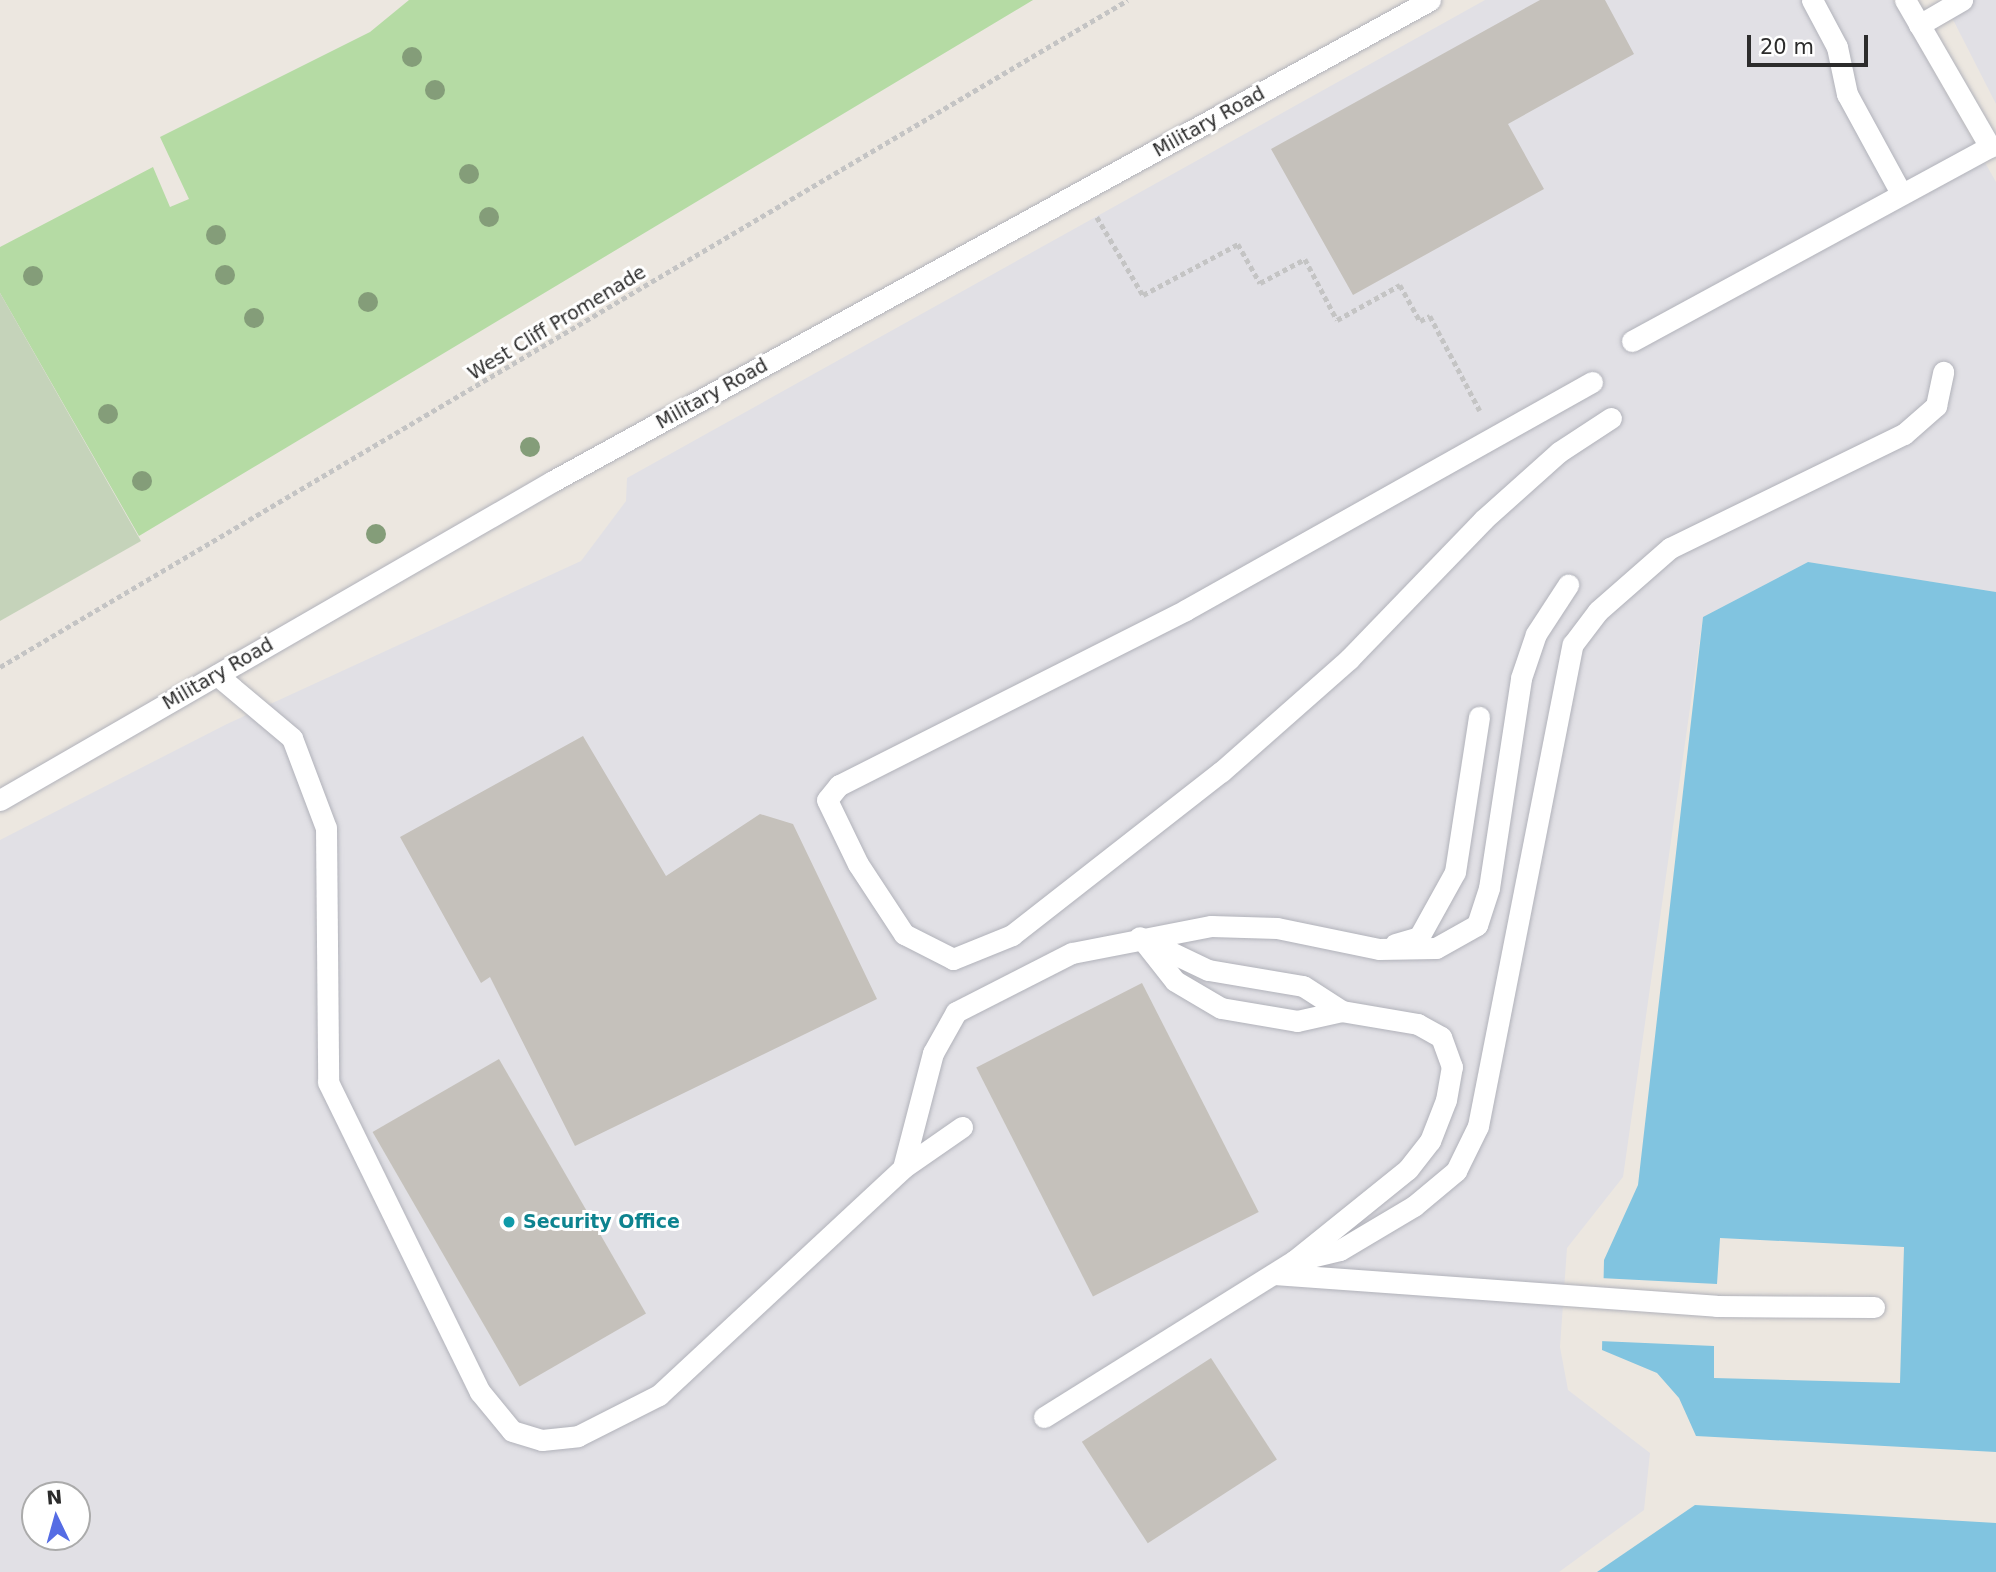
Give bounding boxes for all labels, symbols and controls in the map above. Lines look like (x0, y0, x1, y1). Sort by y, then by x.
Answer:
scale bar (1751, 21, 1872, 65)
text: 20 m (1760, 35, 1814, 59)
street label: Military Road (1149, 82, 1269, 162)
street label: West Cliff Promenade (464, 261, 650, 385)
street label: Military Road (652, 354, 772, 434)
street label: Military Road (159, 633, 277, 715)
place label: Security Office (523, 1211, 680, 1233)
marker: Security Office (501, 1214, 517, 1230)
north arrow (21, 1481, 91, 1551)
text: N (45, 1485, 63, 1509)

